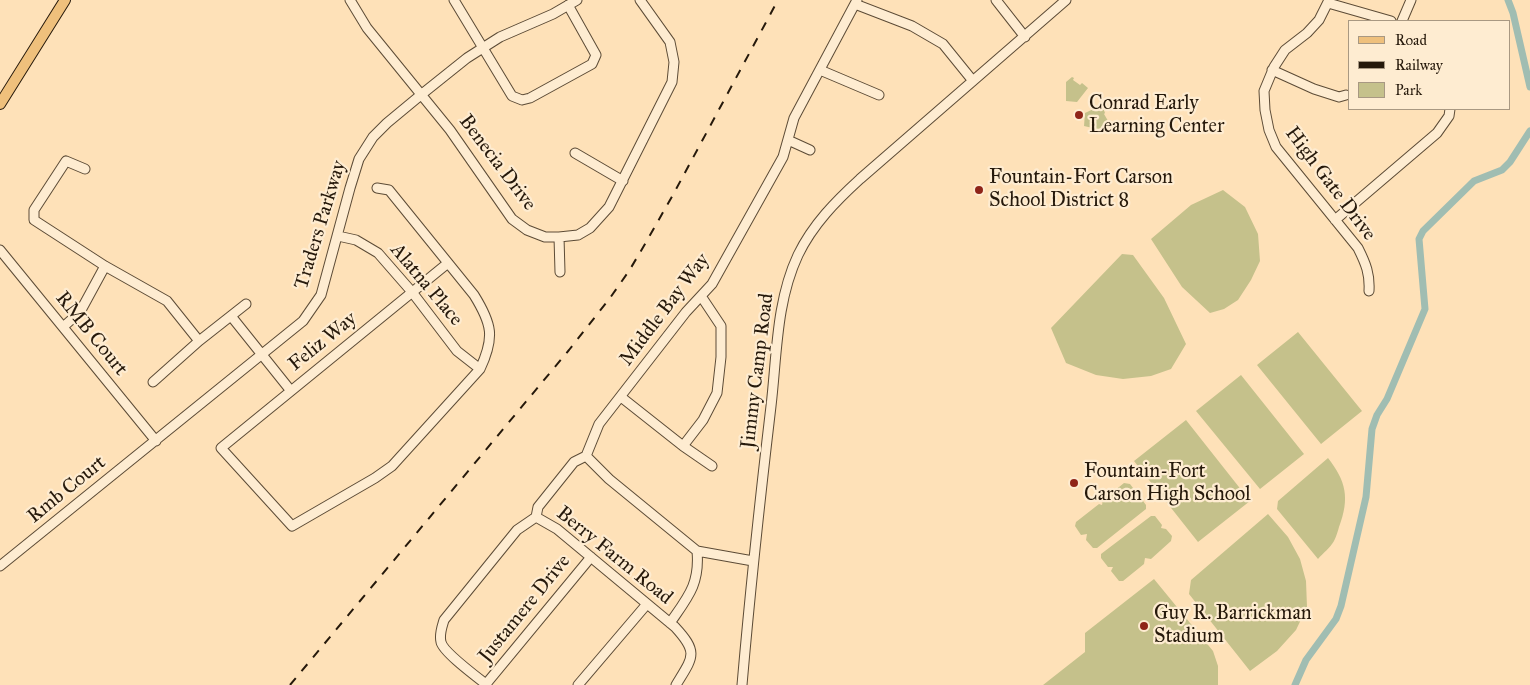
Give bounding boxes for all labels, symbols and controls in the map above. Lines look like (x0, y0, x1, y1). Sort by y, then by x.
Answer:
legend (1348, 20, 1510, 110)
text: Road (1395, 31, 1427, 49)
text: Railway (1395, 56, 1443, 74)
text: Park (1395, 81, 1422, 99)
place label: Conrad Early Learning Center (1089, 92, 1224, 139)
marker: Conrad Early Learning Center (1073, 109, 1085, 121)
street label: Benecia Drive (453, 110, 541, 216)
street label: High Gate Drive (1279, 122, 1381, 246)
street label: Traders Parkway (290, 158, 352, 292)
place label: Fountain-Fort Carson School District 8 (989, 166, 1173, 213)
marker: Fountain-Fort Carson School District 8 (973, 184, 985, 196)
street label: Alatna Place (385, 239, 467, 331)
street label: Middle Bay Way (615, 249, 715, 371)
street label: RMB Court (50, 287, 132, 381)
street label: Jimmy Camp Road (737, 292, 779, 450)
street label: Feliz Way (284, 307, 362, 377)
street label: Rmb Court (23, 451, 111, 529)
place label: Fountain-Fort Carson High School (1084, 460, 1251, 507)
marker: Fountain-Fort Carson High School (1068, 477, 1080, 489)
street label: Berry Farm Road (551, 502, 677, 610)
street label: Justamere Drive (474, 550, 576, 668)
place label: Guy R. Barrickman Stadium (1154, 602, 1312, 649)
marker: Guy R. Barrickman Stadium (1138, 620, 1150, 632)

